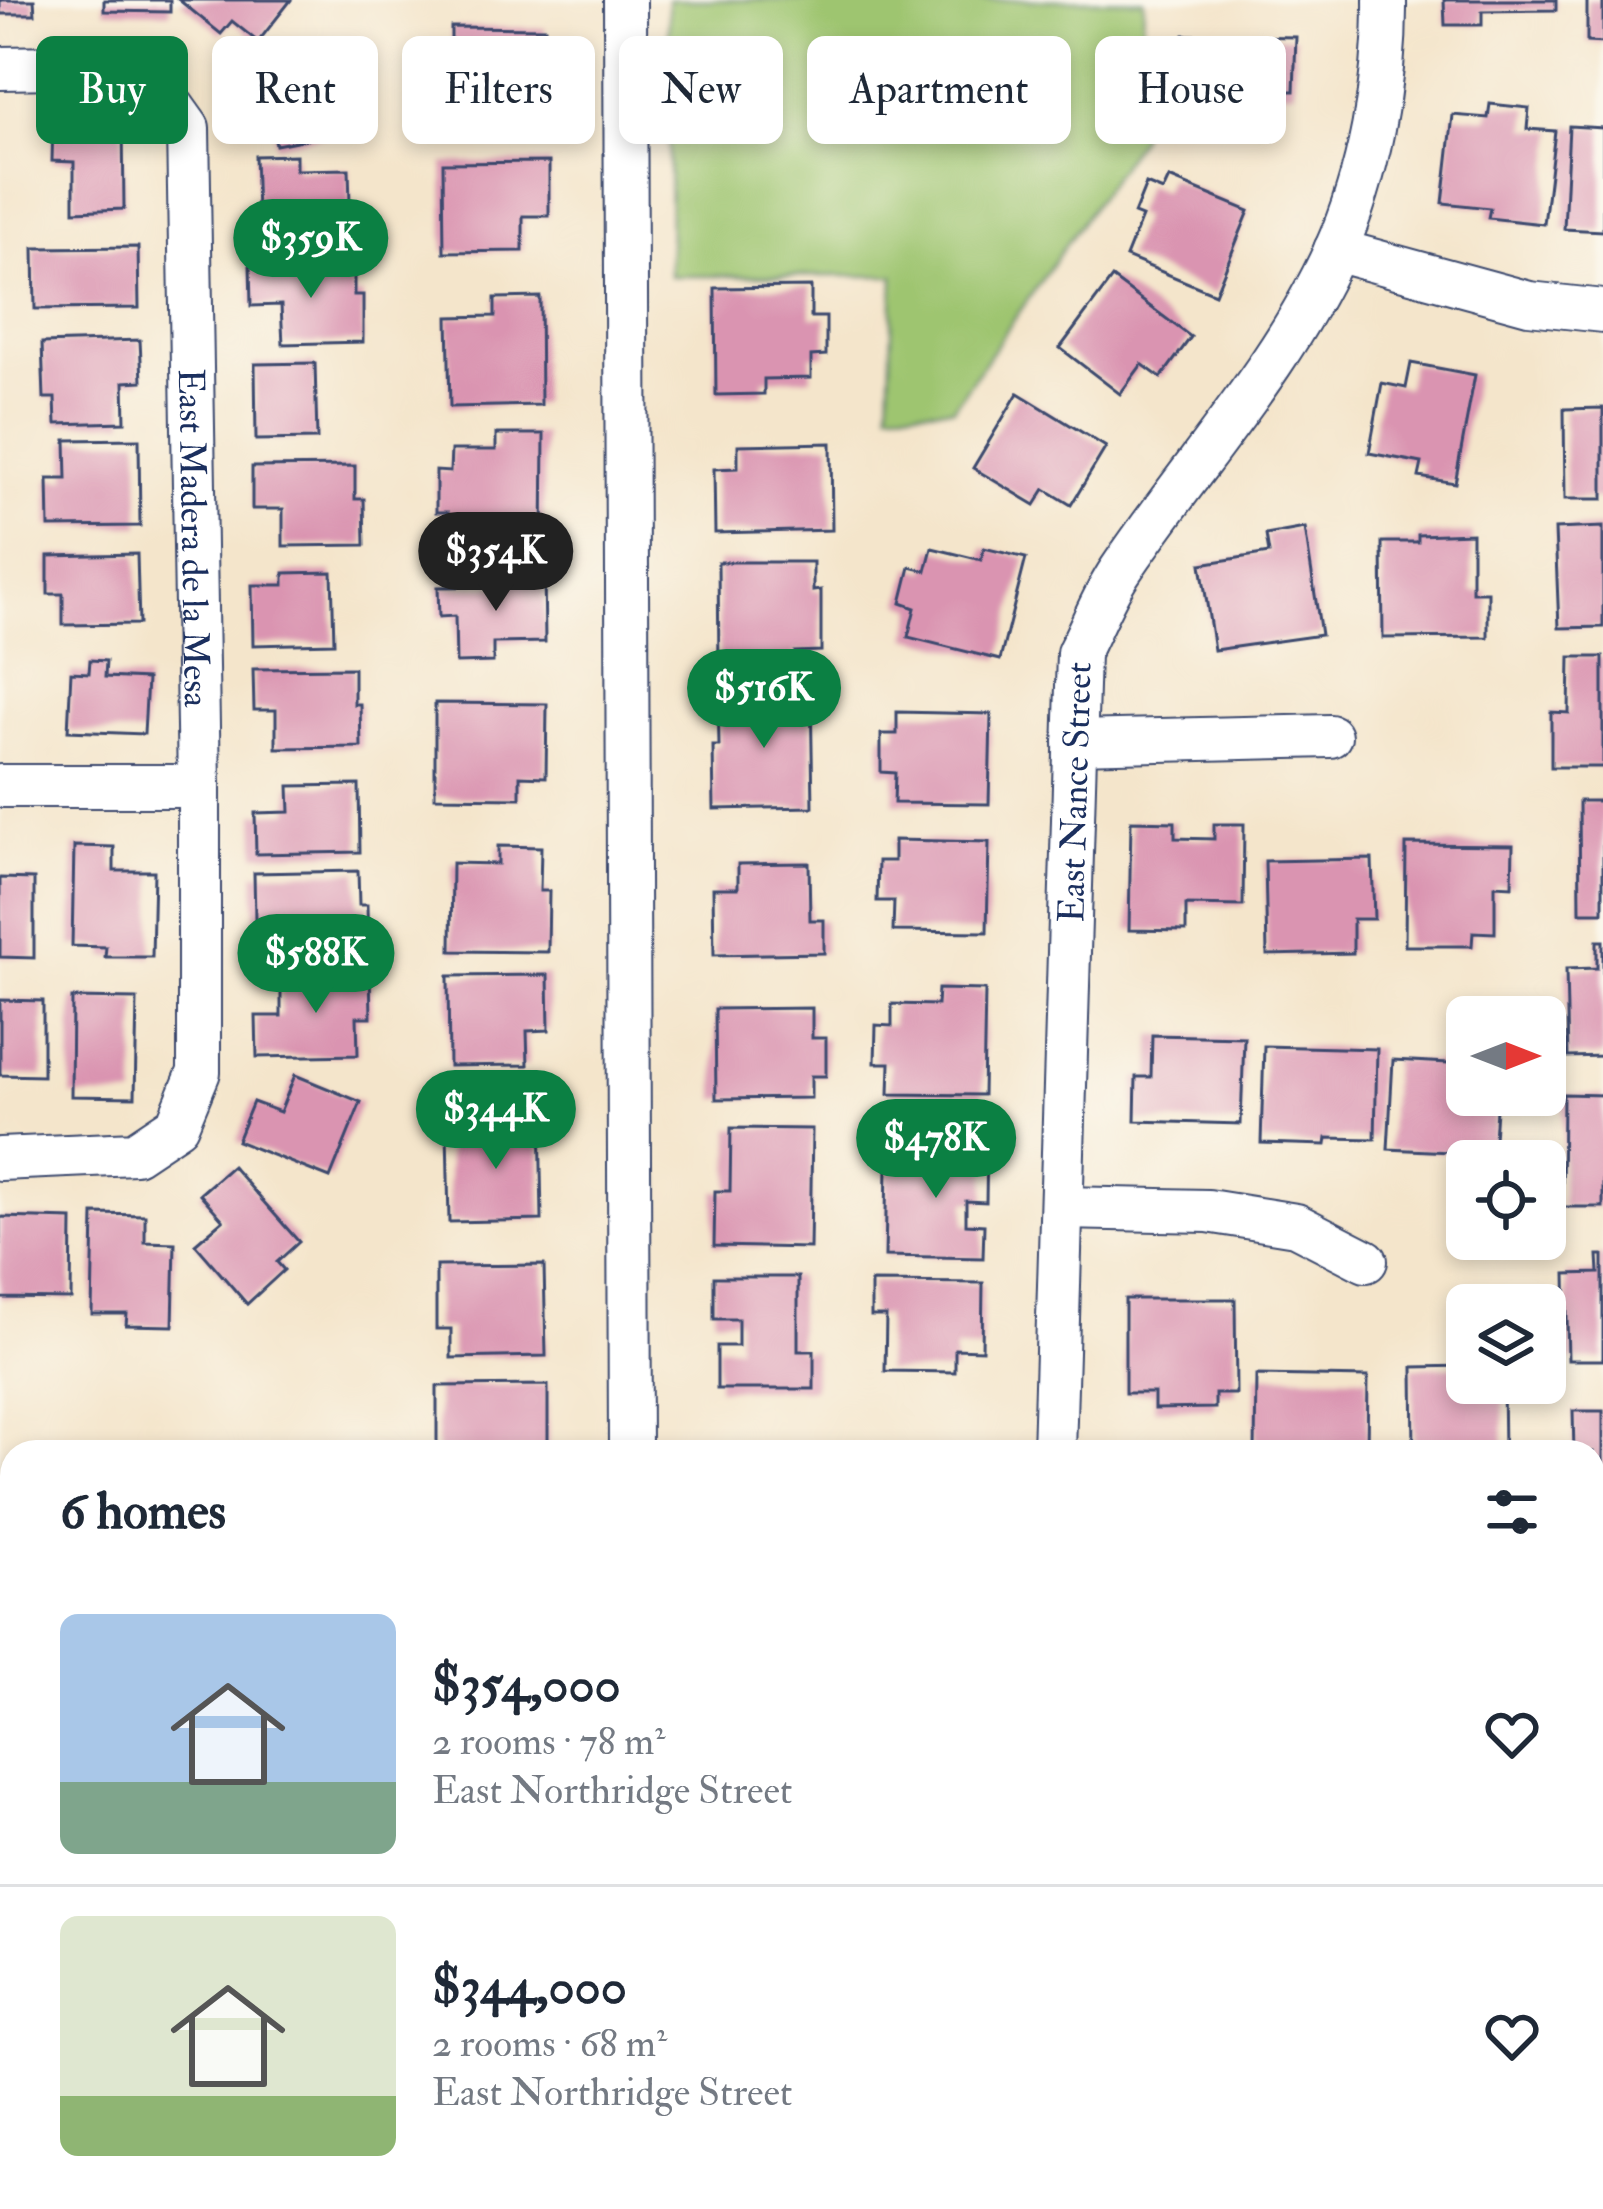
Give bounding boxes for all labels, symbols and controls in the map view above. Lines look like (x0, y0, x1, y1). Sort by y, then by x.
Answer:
chip: Buy (36, 36, 188, 144)
chip: Rent (212, 36, 378, 144)
chip: Filters (402, 36, 595, 144)
chip: New (619, 36, 783, 144)
chip: Apartment (807, 36, 1071, 144)
chip: House (1095, 36, 1286, 144)
pin: $359K (227, 199, 395, 301)
text: $359K (260, 213, 362, 262)
street label: East Madera de la Mesa (168, 368, 219, 709)
pin: $354K (412, 512, 580, 614)
text: $354K (445, 526, 547, 575)
pin: $516K (680, 649, 848, 751)
street label: East Nance Street (1049, 661, 1102, 923)
text: $516K (714, 663, 814, 712)
pin: $588K (232, 914, 400, 1016)
text: $588K (264, 928, 368, 977)
north arrow (1446, 996, 1566, 1116)
map controls (1446, 996, 1566, 1404)
pin: $344K (412, 1070, 580, 1172)
text: $344K (443, 1084, 549, 1133)
pin: $478K (852, 1099, 1020, 1201)
text: $478K (883, 1113, 989, 1162)
button: locate (1446, 1140, 1566, 1260)
button: layers (1446, 1284, 1566, 1404)
icon: filters (1479, 1479, 1545, 1545)
text: 6 homes (60, 1480, 226, 1544)
text: $354,000 (432, 1653, 621, 1717)
icon: home (156, 1662, 300, 1806)
icon: heart (1479, 1701, 1545, 1767)
text: 2 rooms · 78 m² (432, 1717, 665, 1766)
text: East Northridge Street (432, 1766, 792, 1815)
text: $344,000 (432, 1955, 627, 2019)
icon: home (156, 1964, 300, 2108)
icon: heart (1479, 2003, 1545, 2069)
text: 2 rooms · 68 m² (432, 2019, 667, 2068)
text: East Northridge Street (432, 2068, 792, 2117)

